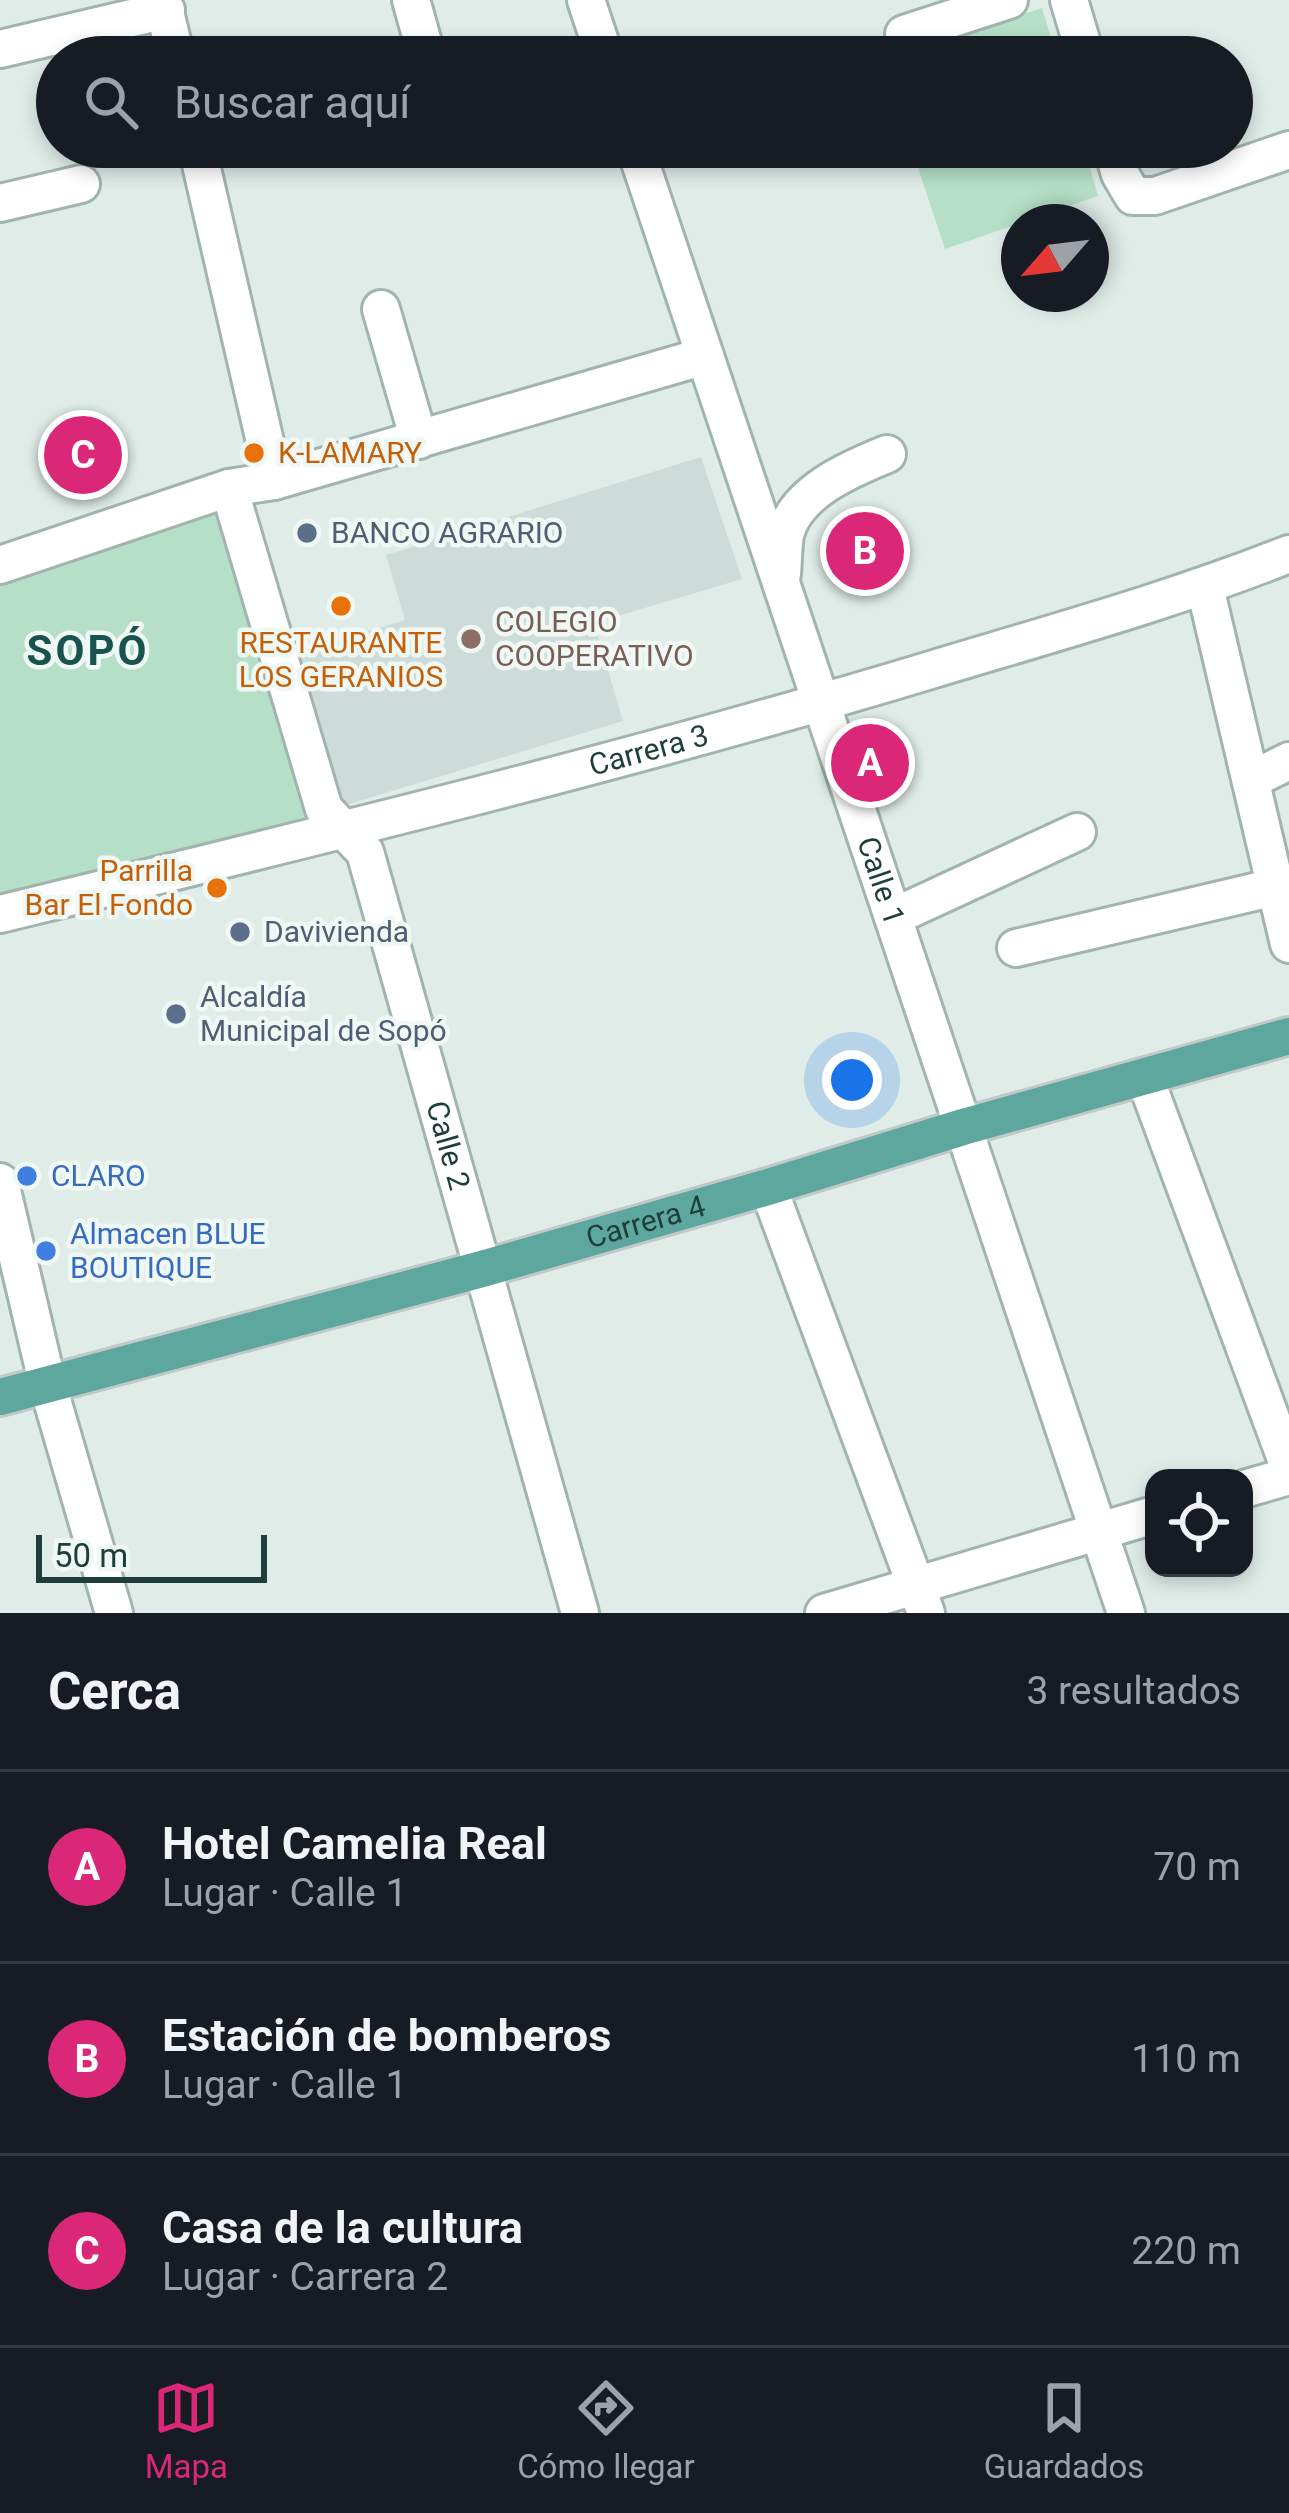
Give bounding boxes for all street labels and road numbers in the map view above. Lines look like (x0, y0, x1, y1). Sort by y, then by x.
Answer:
street label: Carrera 3 (585, 717, 712, 783)
street label: Calle 1 (850, 832, 912, 929)
street label: Calle 2 (419, 1097, 478, 1194)
street label: Carrera 4 (582, 1188, 709, 1255)

